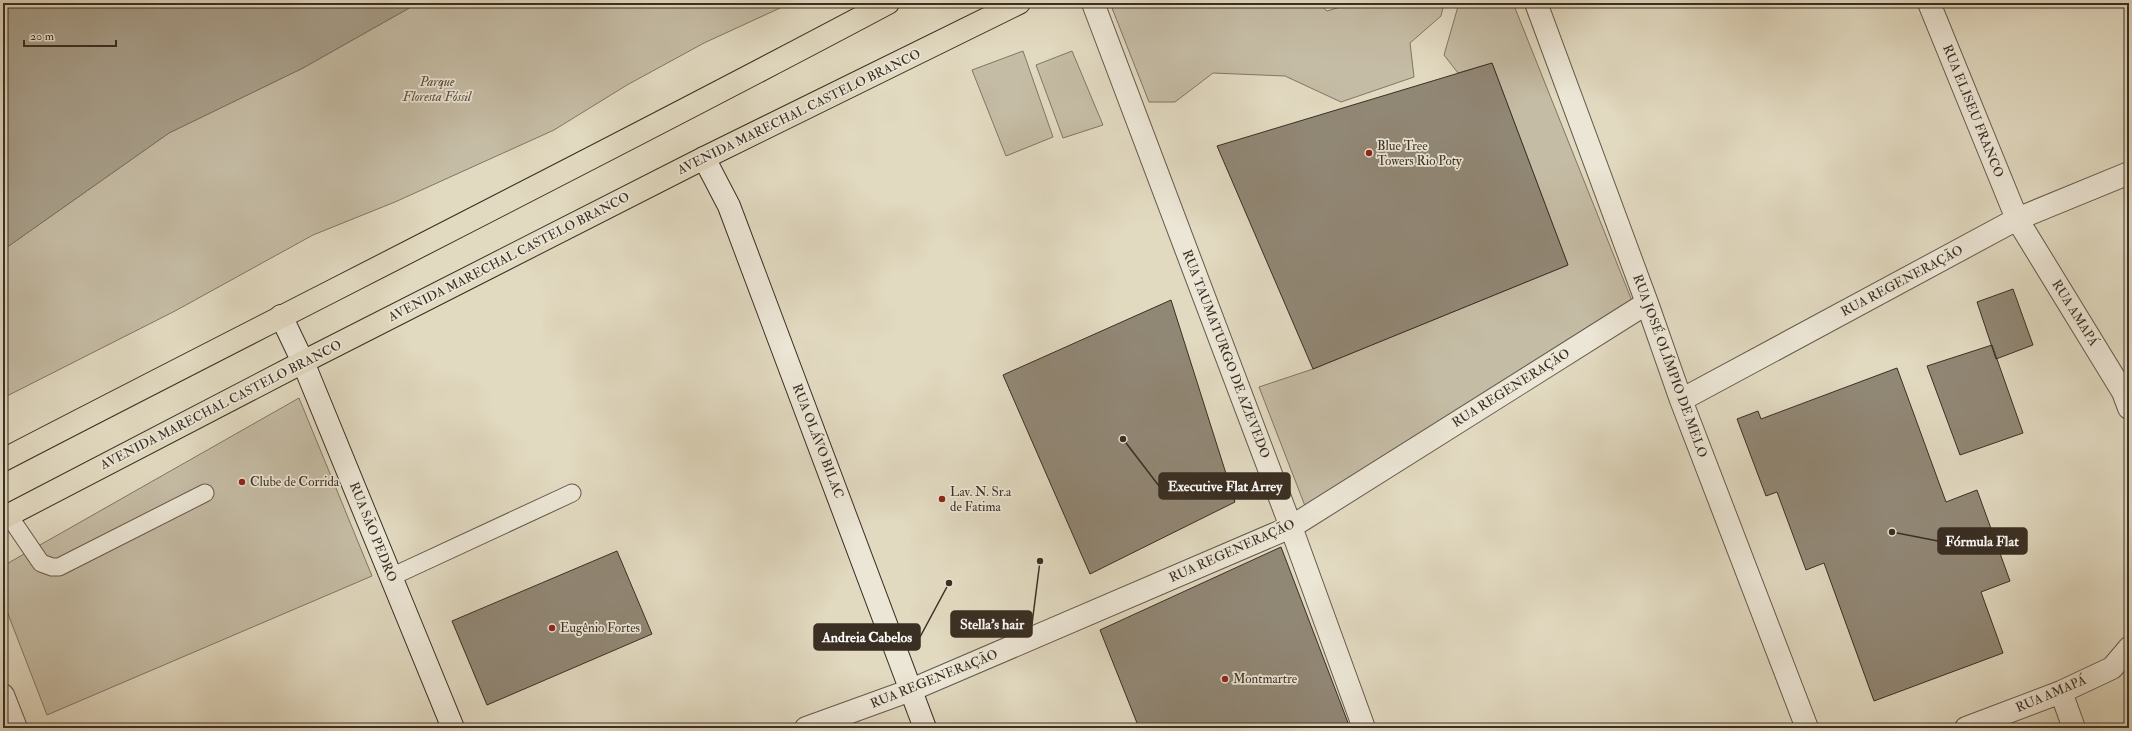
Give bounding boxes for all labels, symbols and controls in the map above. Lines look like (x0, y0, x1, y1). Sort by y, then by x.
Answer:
scale bar (24, 22, 116, 48)
text: 20 m (30, 29, 55, 44)
street label: RUA ELISEU FRANCO (1939, 42, 2007, 180)
street label: AVENIDA MARECHAL CASTELO BRANCO (674, 46, 923, 179)
park label: Parque Floresta Fóssil (402, 74, 472, 105)
place label: Blue Tree Towers Rio Poty (1377, 138, 1462, 170)
marker: Blue Tree Towers Rio Poty (1364, 148, 1374, 158)
street label: AVENIDA MARECHAL CASTELO BRANCO (385, 189, 632, 326)
street label: RUA REGENERAÇÃO (1838, 241, 1966, 320)
street label: RUA TAUMATURGO DE AZEVEDO (1179, 247, 1273, 461)
street label: RUA JOSÉ OLÍMPIO DE MELO (1629, 272, 1712, 460)
street label: RUA AMAPÁ (2048, 276, 2103, 350)
street label: AVENIDA MARECHAL CASTELO BRANCO (97, 337, 344, 474)
street label: RUA REGENERAÇÃO (1449, 344, 1573, 431)
street label: RUA OLÁVO BILAC (789, 381, 848, 501)
callout: Executive Flat Arrey (1159, 473, 1290, 499)
place label: Clube de Corrida (250, 474, 340, 490)
marker: Clube de Corrida (237, 477, 247, 487)
text: Executive Flat Arrey (1168, 478, 1283, 496)
street label: RUA SÃO PEDRO (346, 479, 401, 584)
place label: Lav. N. Sr.a de Fatima (950, 484, 1012, 515)
marker: Lav. N. Sr.a de Fatima (937, 494, 947, 504)
street label: RUA REGENERAÇÃO (1166, 515, 1297, 586)
callout: Fórmula Flat (1938, 528, 2027, 554)
text: Fórmula Flat (1945, 533, 2019, 550)
callout: Stella's hair (951, 611, 1032, 637)
text: Stella's hair (960, 616, 1025, 633)
place label: Eugênio Fortes (560, 620, 641, 636)
marker: Eugênio Fortes (547, 623, 557, 633)
callout: Andreia Cabelos (814, 624, 920, 650)
text: Andreia Cabelos (821, 629, 912, 646)
street label: RUA REGENERAÇÃO (868, 645, 1000, 712)
place label: Montmartre (1233, 671, 1298, 687)
street label: RUA AMAPÁ (2013, 671, 2089, 716)
marker: Montmartre (1220, 674, 1230, 684)

